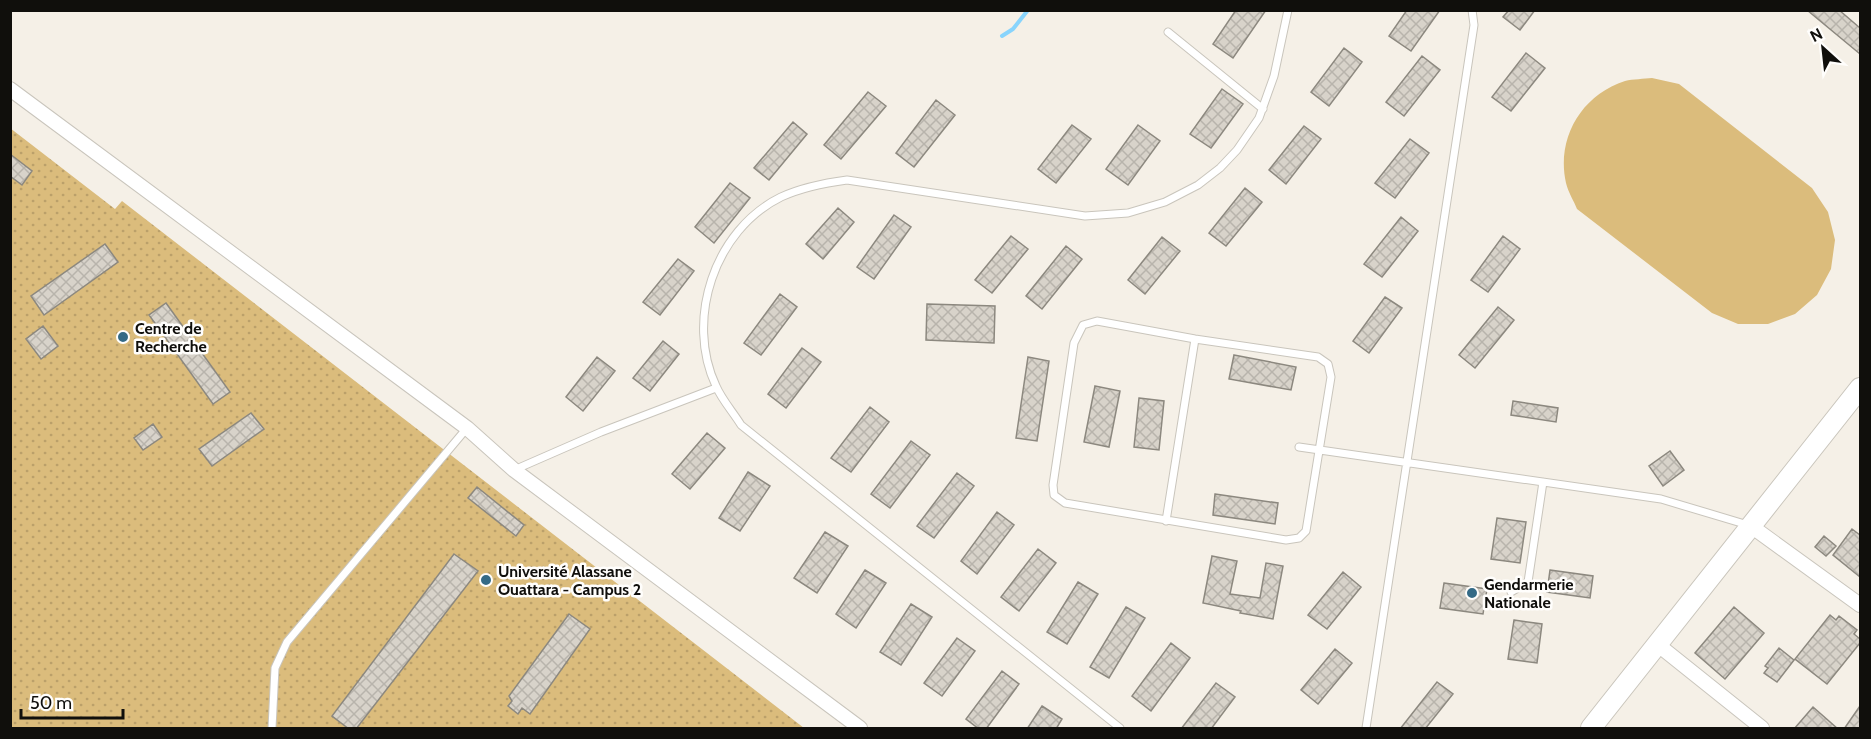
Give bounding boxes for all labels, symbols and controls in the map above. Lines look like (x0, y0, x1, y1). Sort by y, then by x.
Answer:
north arrow (1793, 18, 1853, 78)
text: N (1807, 24, 1826, 46)
place label: Centre de Recherche (135, 319, 207, 356)
marker: Centre de Recherche (116, 330, 130, 344)
place label: Université Alassane Ouattara - Campus 2 (498, 562, 641, 599)
marker: Université Alassane Ouattara - Campus 2 (479, 573, 493, 587)
place label: Gendarmerie Nationale (1484, 575, 1574, 612)
marker: Gendarmerie Nationale (1465, 586, 1479, 600)
scale bar (21, 682, 123, 720)
text: 50 m (30, 692, 72, 714)

